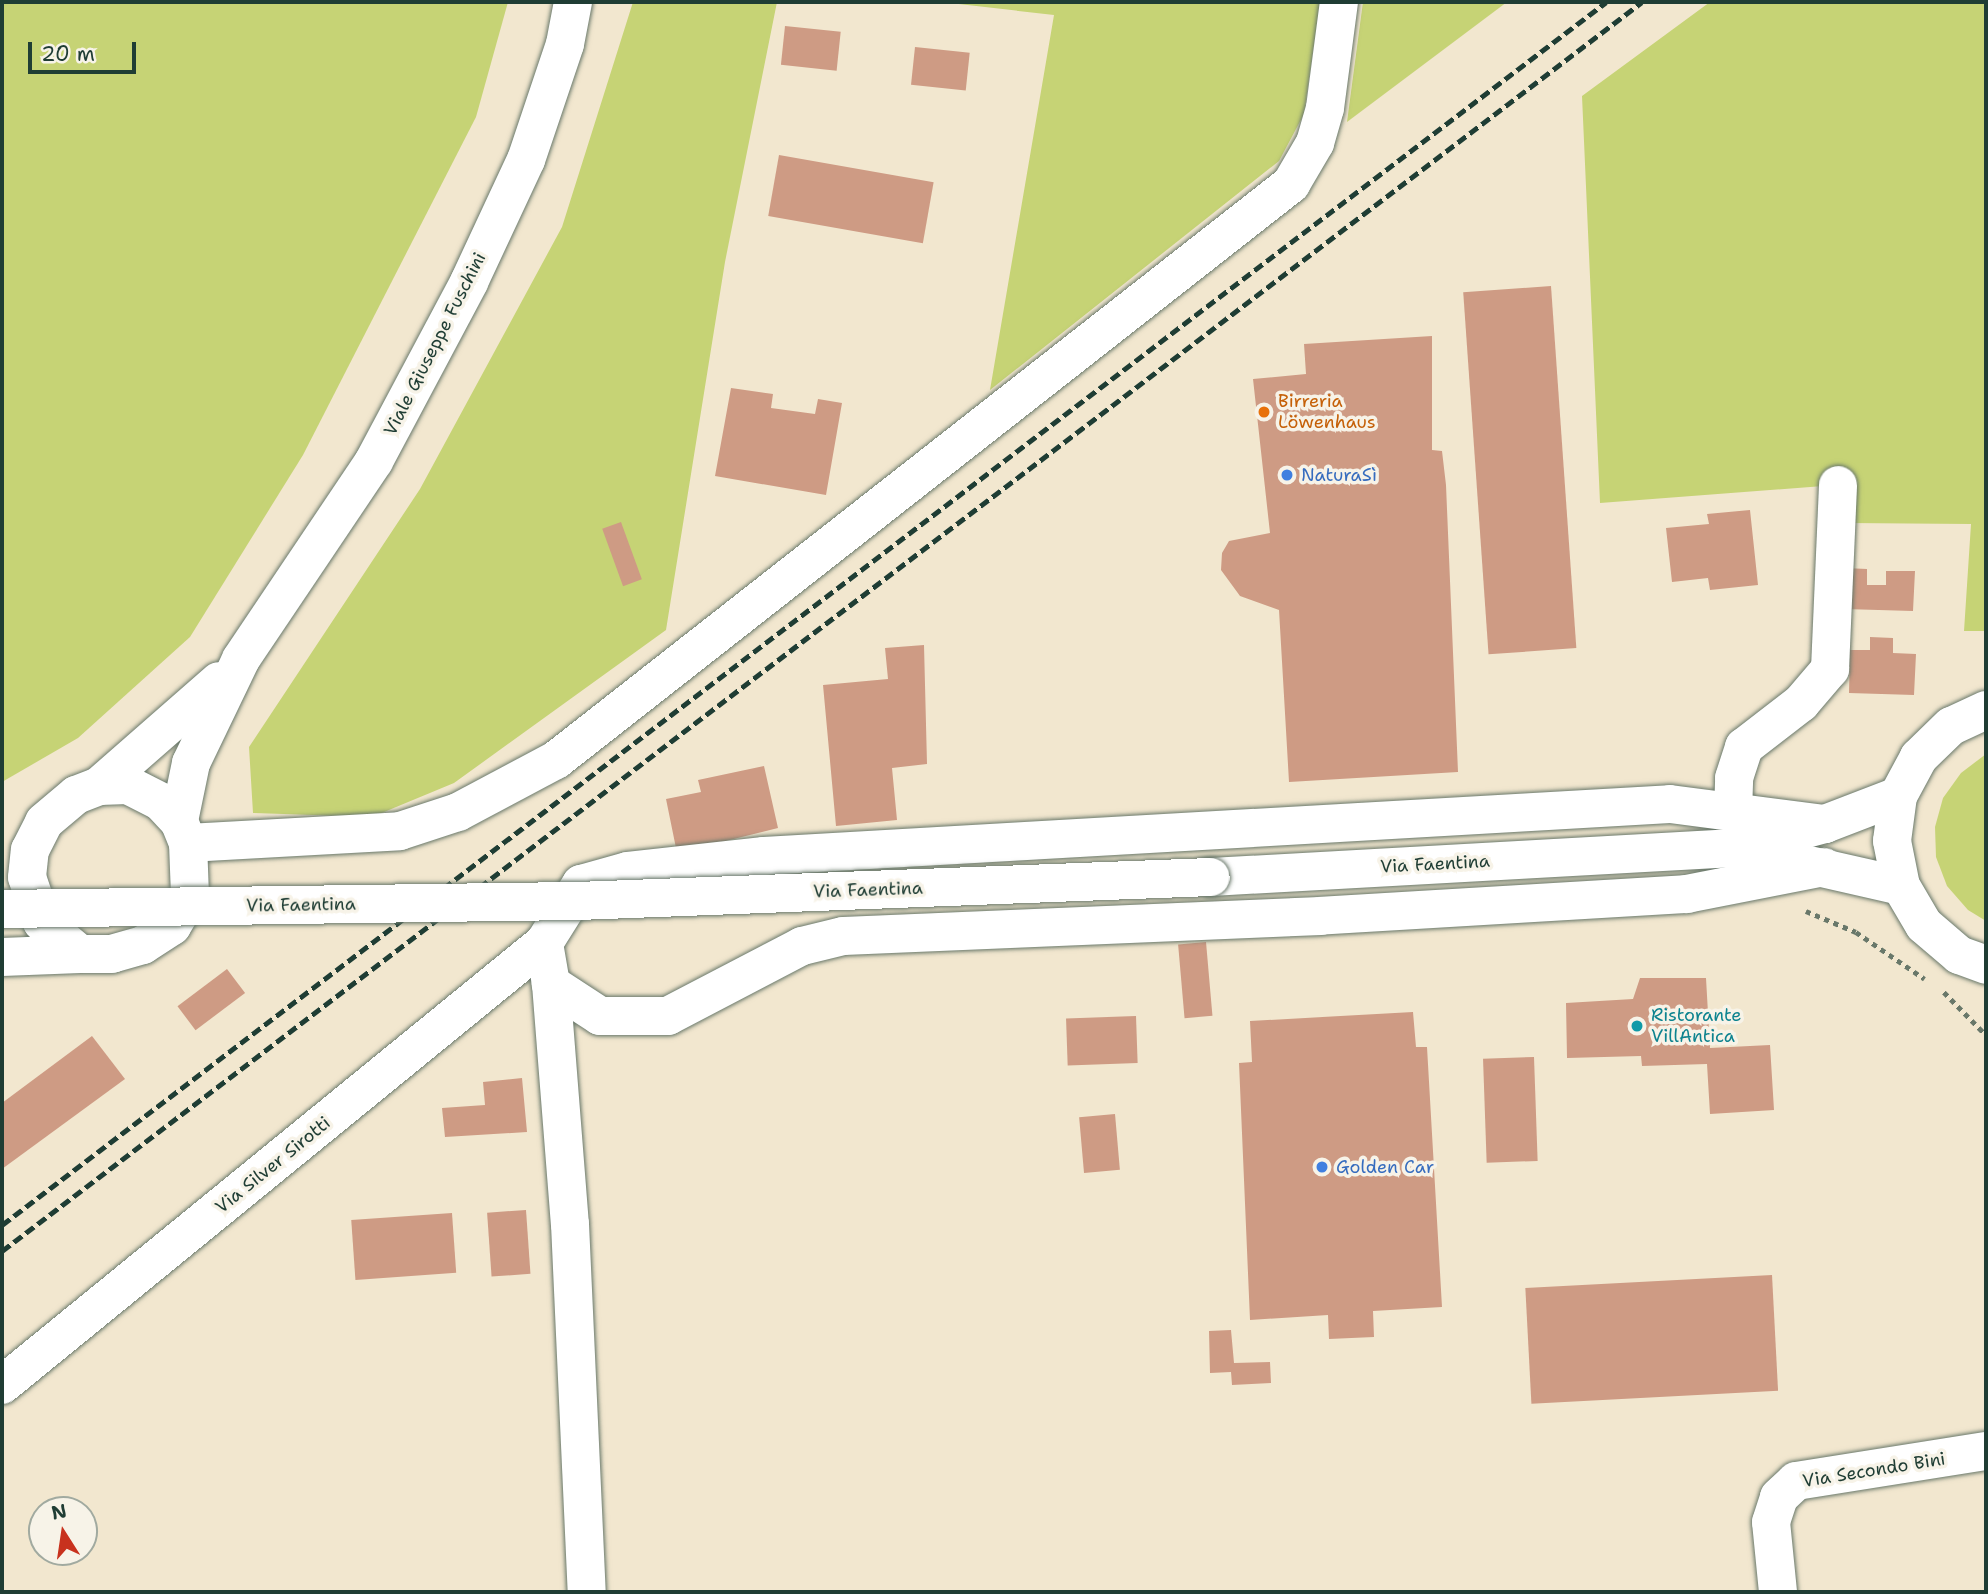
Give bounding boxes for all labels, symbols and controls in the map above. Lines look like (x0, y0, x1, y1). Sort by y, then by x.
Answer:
scale bar (32, 28, 140, 72)
text: 20 m (41, 40, 95, 68)
street label: Viale Giuseppe Fuschini (379, 249, 491, 439)
place label: Birreria Löwenhaus (1278, 391, 1376, 434)
marker: Birreria Löwenhaus (1256, 404, 1272, 420)
place label: NaturaSì (1301, 464, 1377, 486)
marker: NaturaSì (1279, 467, 1295, 483)
street label: Via Faentina (1380, 850, 1490, 878)
street label: Via Faentina (813, 877, 923, 903)
street label: Via Faentina (246, 893, 356, 917)
place label: Ristorante VillAntica (1651, 1005, 1742, 1048)
marker: Ristorante VillAntica (1629, 1018, 1645, 1034)
street label: Via Silver Sirotti (211, 1112, 335, 1218)
place label: Golden Car (1336, 1156, 1434, 1178)
marker: Golden Car (1314, 1159, 1330, 1175)
street label: Via Secondo Bini (1801, 1448, 1947, 1492)
north arrow (28, 1496, 98, 1566)
text: N (49, 1498, 69, 1526)

